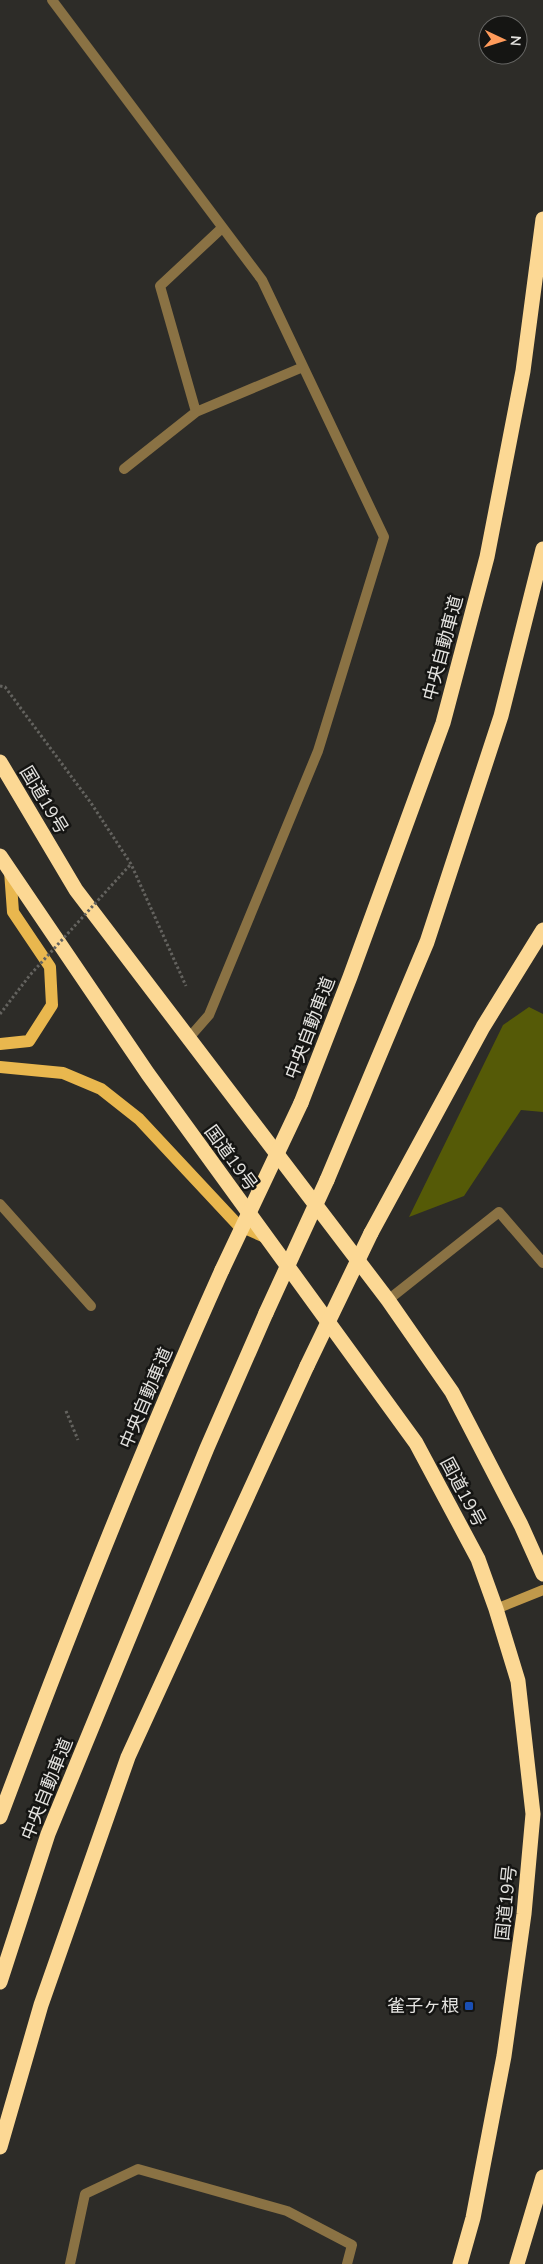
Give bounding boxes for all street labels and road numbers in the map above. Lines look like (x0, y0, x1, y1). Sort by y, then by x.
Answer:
street label: 中央自動車道 (417, 593, 469, 703)
street label: 国道19号 (14, 761, 74, 839)
street label: 中央自動車道 (279, 973, 341, 1083)
street label: 国道19号 (199, 1120, 263, 1196)
street label: 中央自動車道 (114, 1344, 178, 1452)
street label: 国道19号 (435, 1453, 491, 1531)
street label: 中央自動車道 (16, 1734, 78, 1844)
street label: 国道19号 (490, 1864, 522, 1942)

